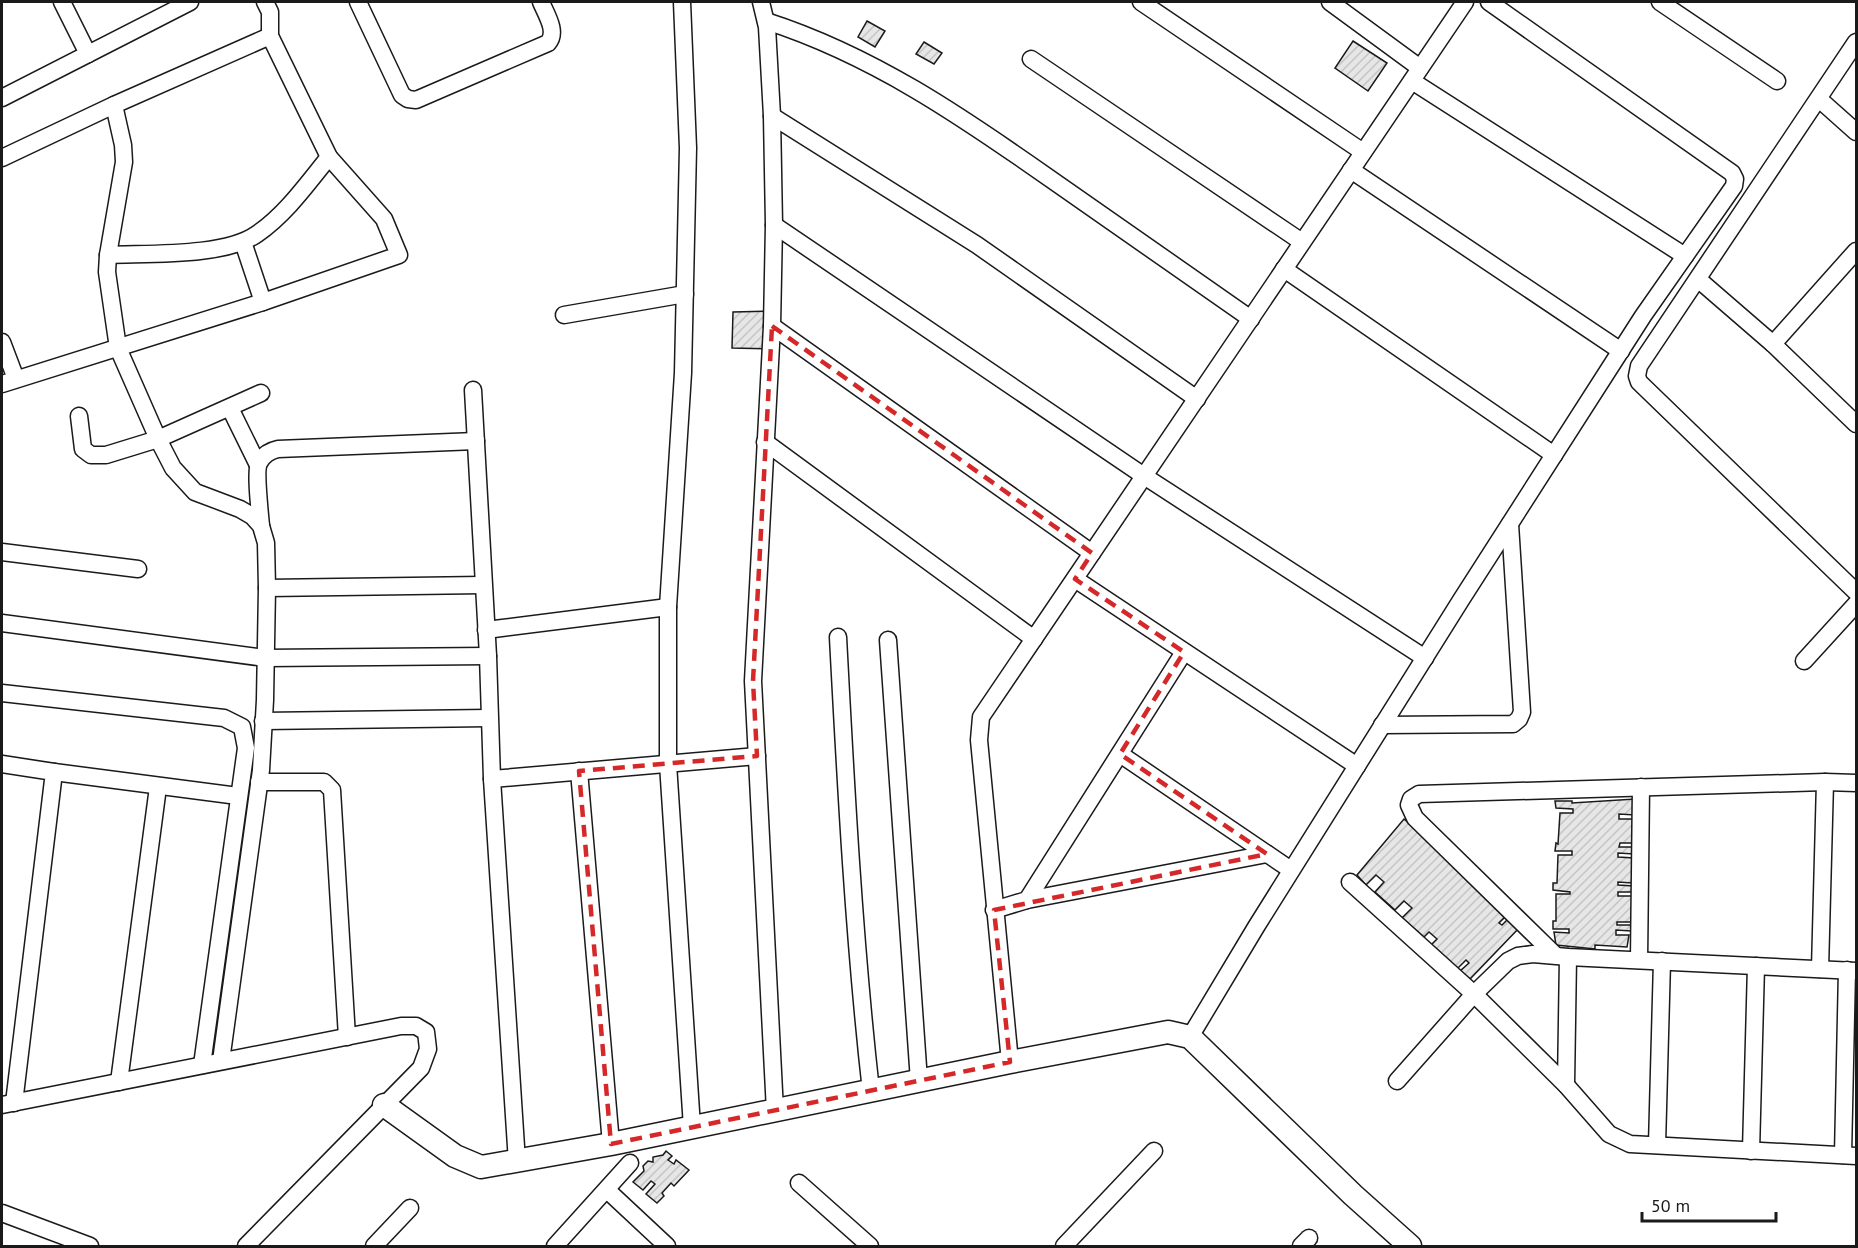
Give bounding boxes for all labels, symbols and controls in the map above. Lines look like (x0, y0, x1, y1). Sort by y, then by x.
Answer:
scale bar (1642, 1185, 1776, 1223)
text: 50 m (1651, 1194, 1690, 1217)

